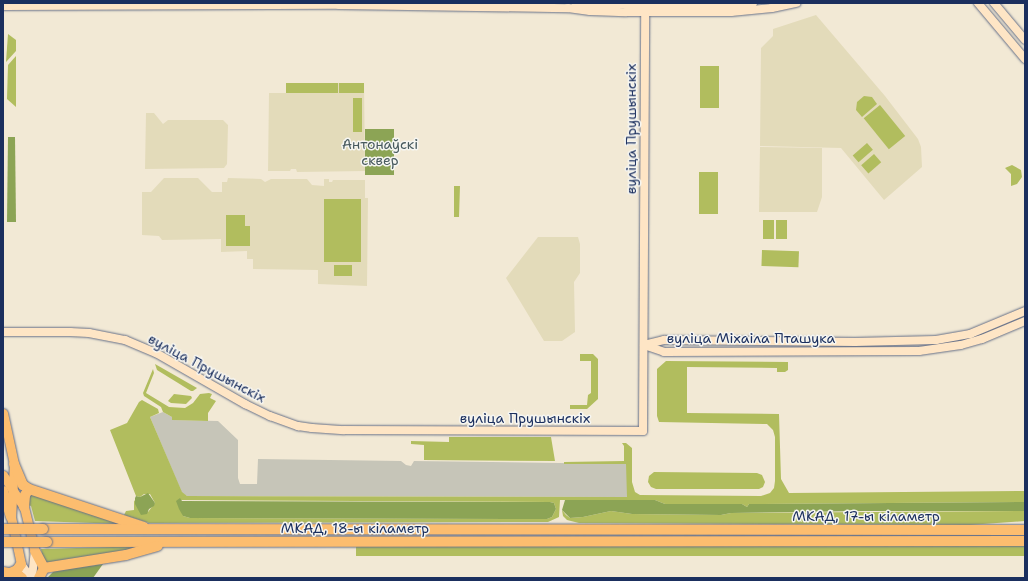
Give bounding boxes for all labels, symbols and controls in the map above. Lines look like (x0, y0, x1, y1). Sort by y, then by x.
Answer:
street label: вуліца Прушынскіх (623, 64, 639, 194)
park label: Антонаўскі сквер (342, 136, 418, 168)
street label: вуліца Прушынскіх (145, 330, 269, 406)
street label: вуліца Міхаіла Пташука (667, 330, 835, 346)
street label: вуліца Прушынскіх (460, 410, 590, 426)
street label: МКАД, 17-ы кіламетр (792, 508, 940, 524)
street label: МКАД, 18-ы кіламетр (281, 520, 429, 536)

